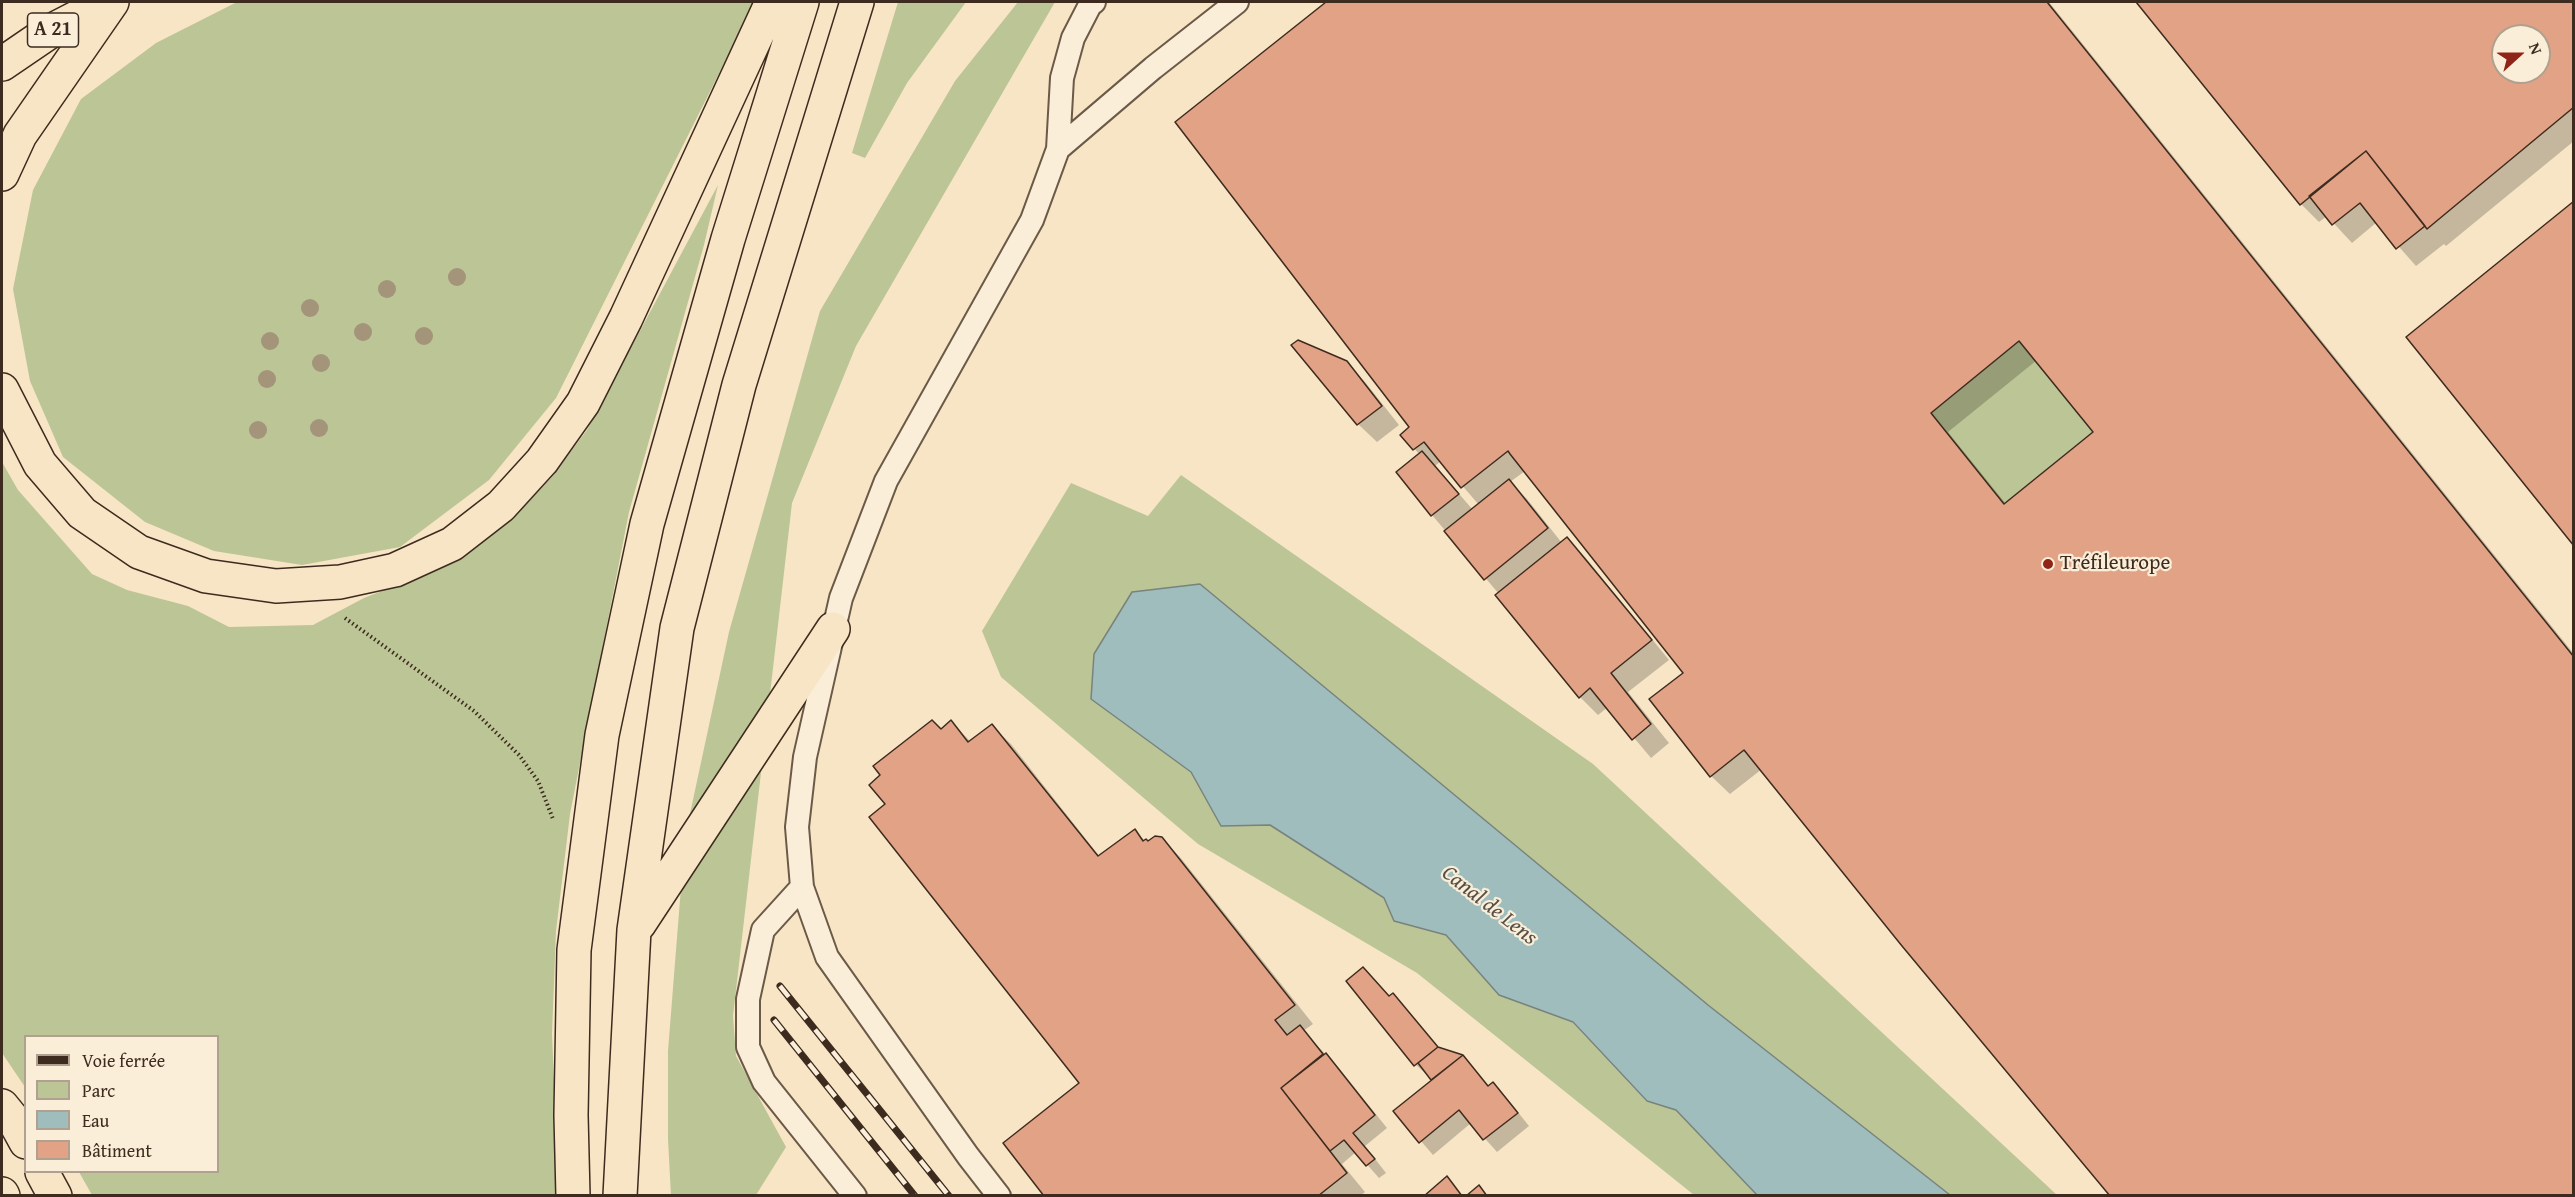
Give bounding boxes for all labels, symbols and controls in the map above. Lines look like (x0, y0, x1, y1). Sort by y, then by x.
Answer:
road number: A 21 (28, 13, 78, 47)
north arrow (2491, 24, 2551, 84)
text: N (2523, 39, 2549, 58)
place label: Tréfileurope (2060, 551, 2170, 577)
marker: Tréfileurope (2041, 557, 2055, 571)
water label: Canal de Lens (1436, 861, 1542, 951)
legend (24, 1035, 219, 1173)
text: Voie ferrée (82, 1047, 165, 1074)
text: Parc (82, 1077, 115, 1104)
text: Eau (82, 1107, 109, 1134)
text: Bâtiment (82, 1137, 152, 1164)

